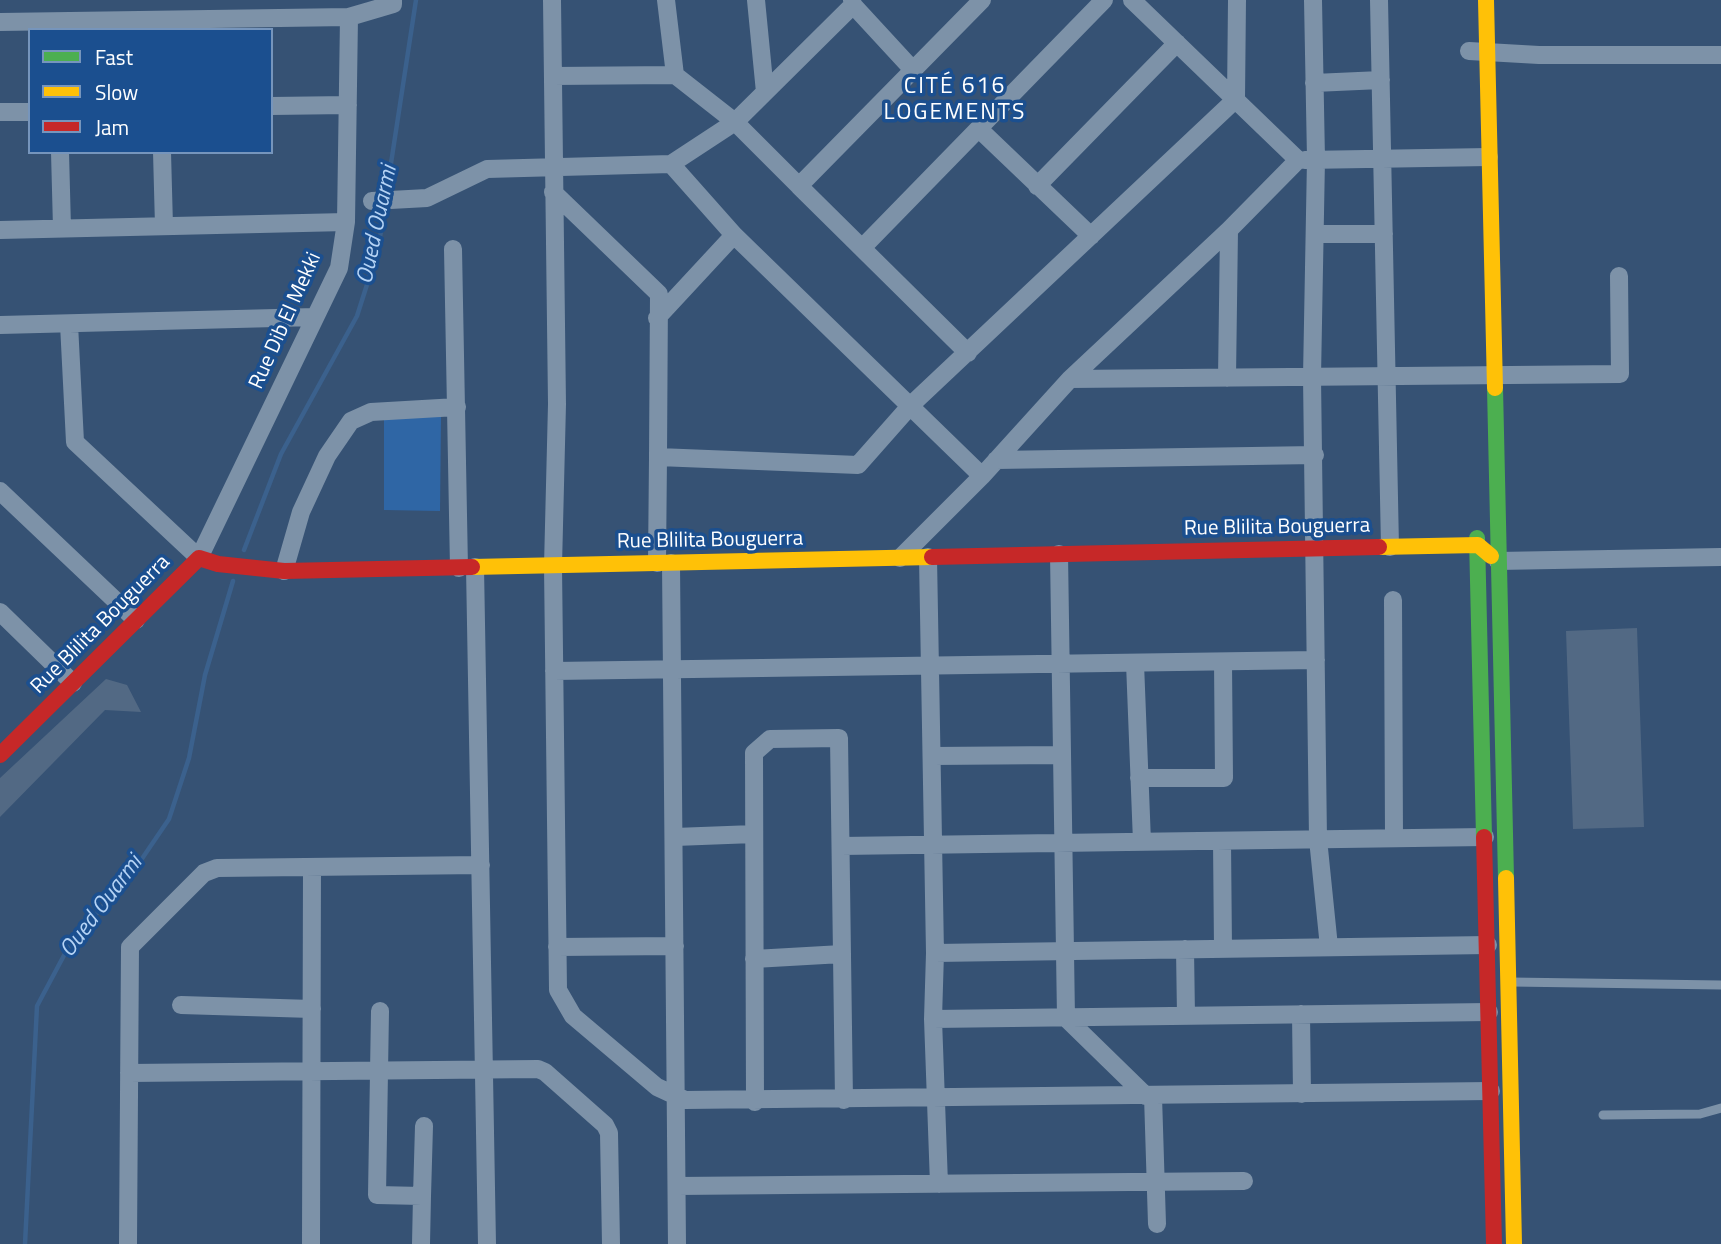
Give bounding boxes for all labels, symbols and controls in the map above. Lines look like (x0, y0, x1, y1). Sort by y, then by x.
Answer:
legend (28, 28, 273, 154)
text: Fast (95, 41, 133, 73)
district label: CITÉ 616 LOGEMENTS (885, 73, 1025, 127)
text: Slow (95, 76, 138, 108)
text: Jam (95, 111, 129, 143)
water label: Oued Ouarmi (352, 163, 404, 287)
street label: Rue Dib El Mekki (245, 249, 327, 393)
street label: Rue Blilita Bouguerra (1184, 514, 1370, 542)
street label: Rue Blilita Bouguerra (617, 527, 803, 555)
street label: Rue Blilita Bouguerra (26, 550, 176, 700)
water label: Oued Ouarmi (55, 851, 149, 963)

